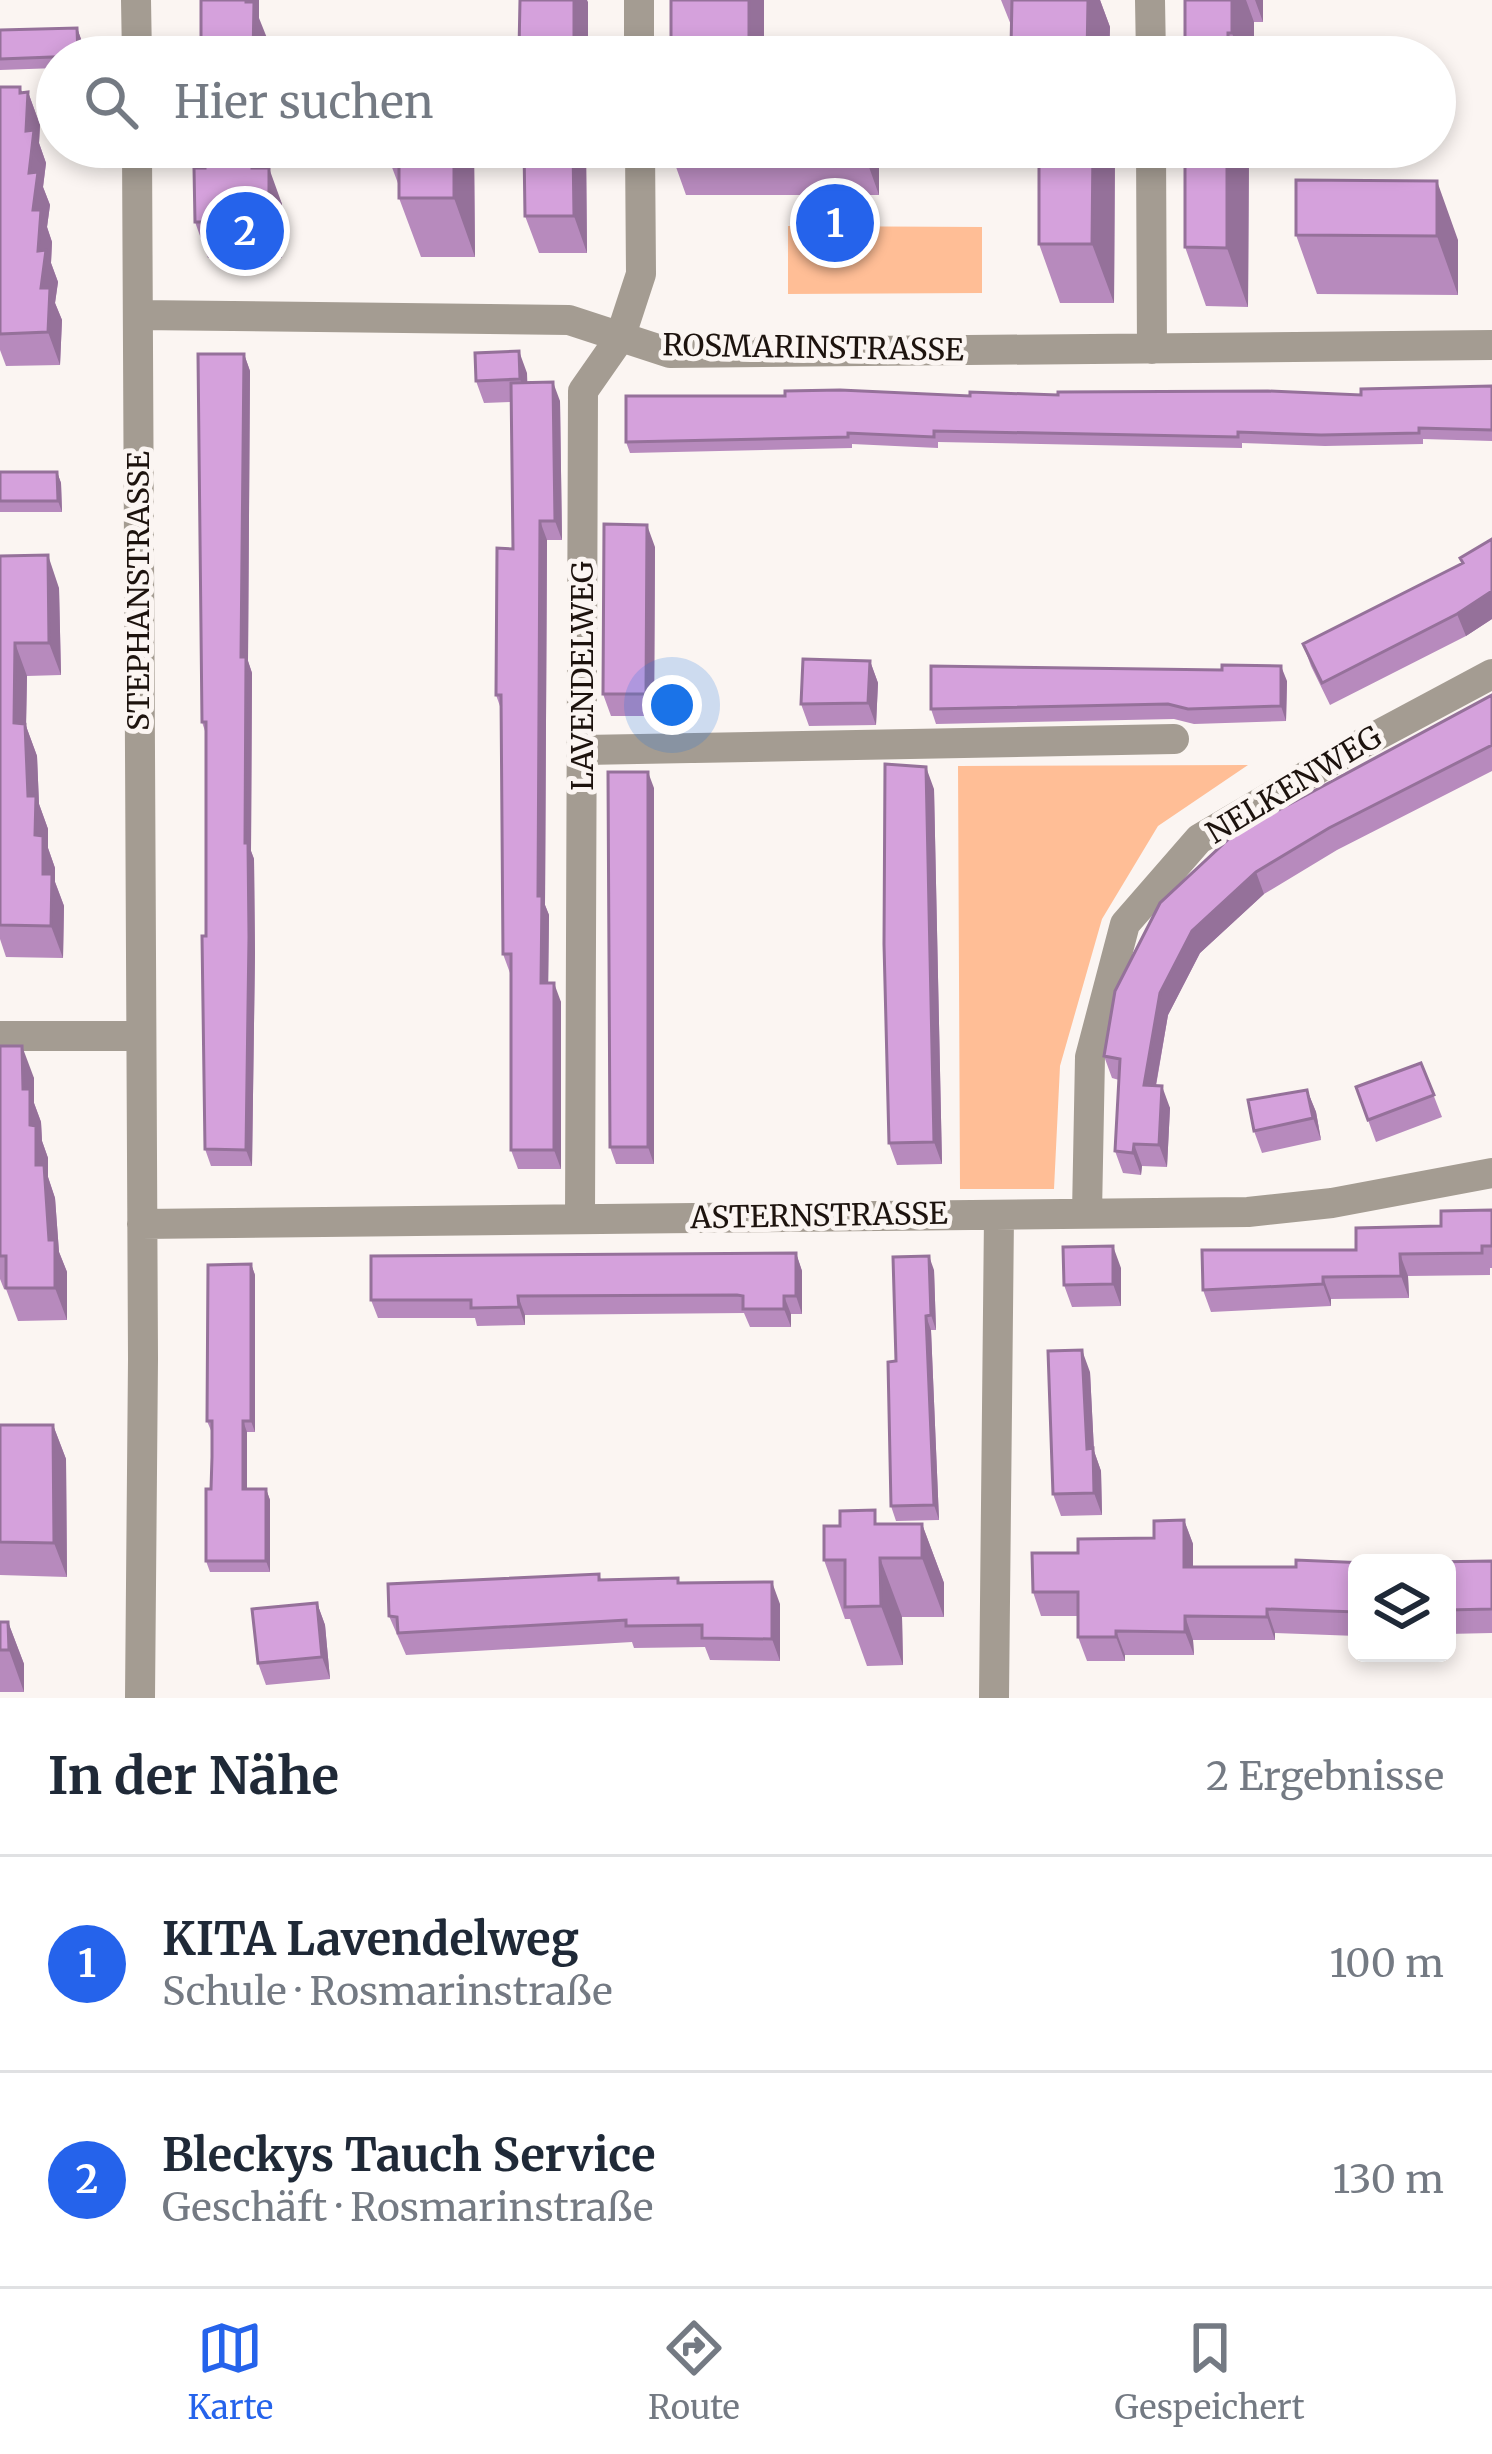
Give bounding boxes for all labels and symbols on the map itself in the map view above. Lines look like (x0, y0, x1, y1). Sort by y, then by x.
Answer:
pin: 1 (796, 178, 874, 268)
pin: 2 (206, 186, 284, 276)
street label: ROSMARINSTRASSE (662, 325, 964, 369)
street label: STEPHANSTRASSE (119, 451, 157, 731)
street label: LAVENDELWEG (563, 561, 601, 791)
your location (642, 675, 702, 735)
street label: NELKENWEG (1199, 717, 1388, 851)
street label: ASTERNSTRASSE (689, 1194, 948, 1236)

